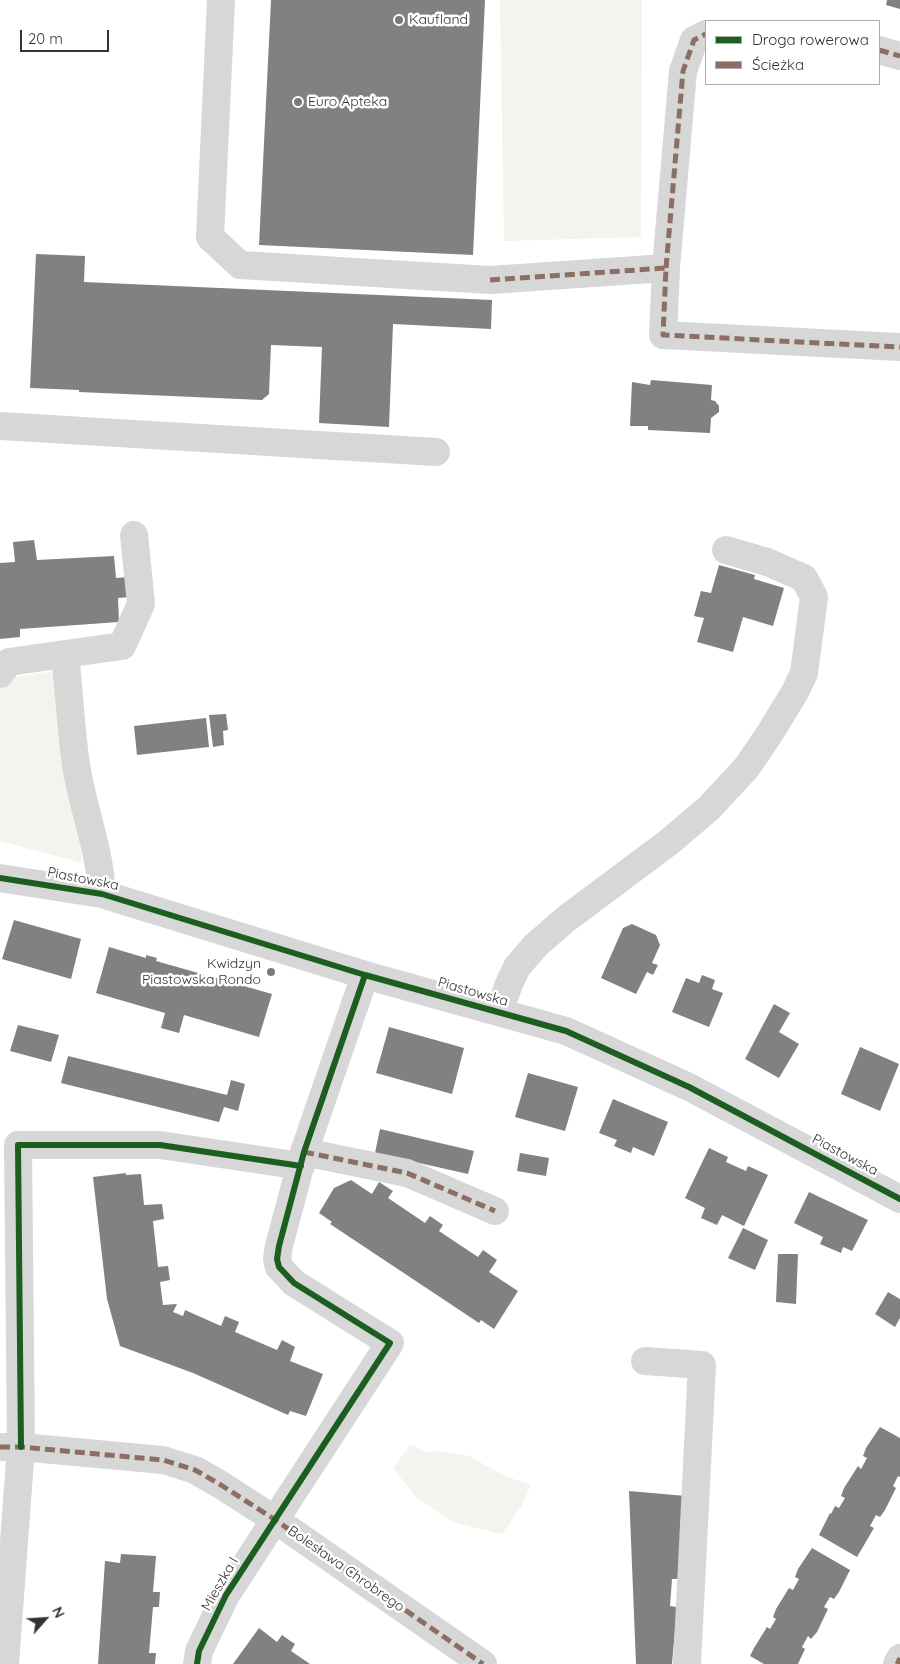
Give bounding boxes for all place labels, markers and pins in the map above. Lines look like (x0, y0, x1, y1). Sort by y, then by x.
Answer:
place label: Kaufland (409, 12, 468, 28)
marker: Kaufland (393, 14, 405, 26)
place label: Euro Apteka (308, 94, 387, 110)
marker: Euro Apteka (292, 96, 304, 108)
place label: Kwidzyn Piastowska Rondo (142, 956, 261, 989)
marker: Kwidzyn Piastowska Rondo (265, 966, 277, 978)

